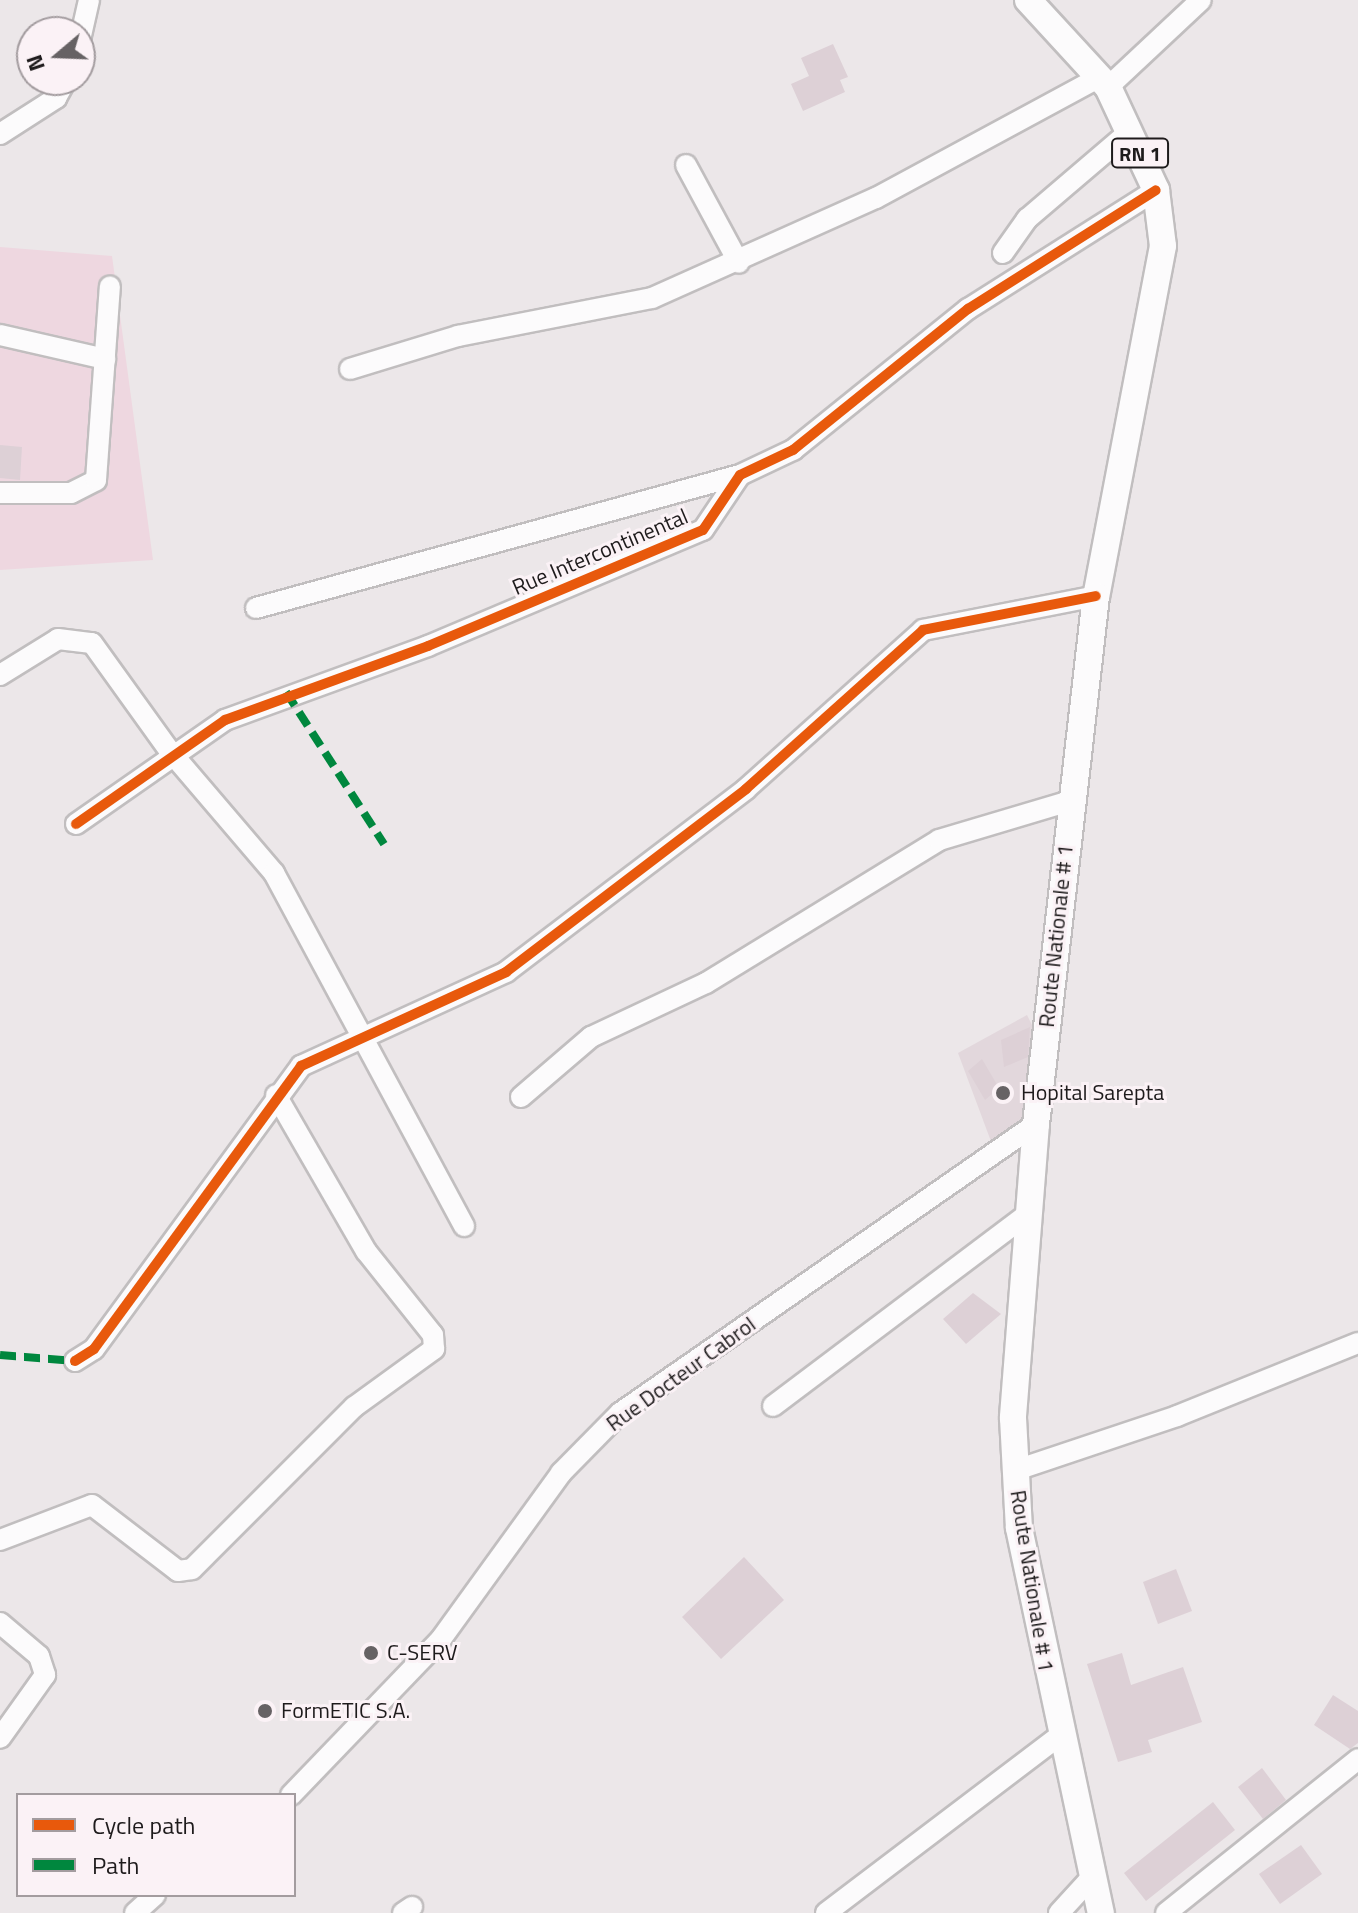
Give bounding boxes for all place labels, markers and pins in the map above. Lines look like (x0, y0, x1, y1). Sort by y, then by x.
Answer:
place label: Hopital Sarepta (1021, 1080, 1164, 1106)
marker: Hopital Sarepta (992, 1082, 1014, 1104)
place label: C-SERV (387, 1640, 458, 1666)
marker: C-SERV (362, 1644, 380, 1662)
place label: FormETIC S.A. (281, 1698, 410, 1724)
marker: FormETIC S.A. (256, 1702, 274, 1720)

